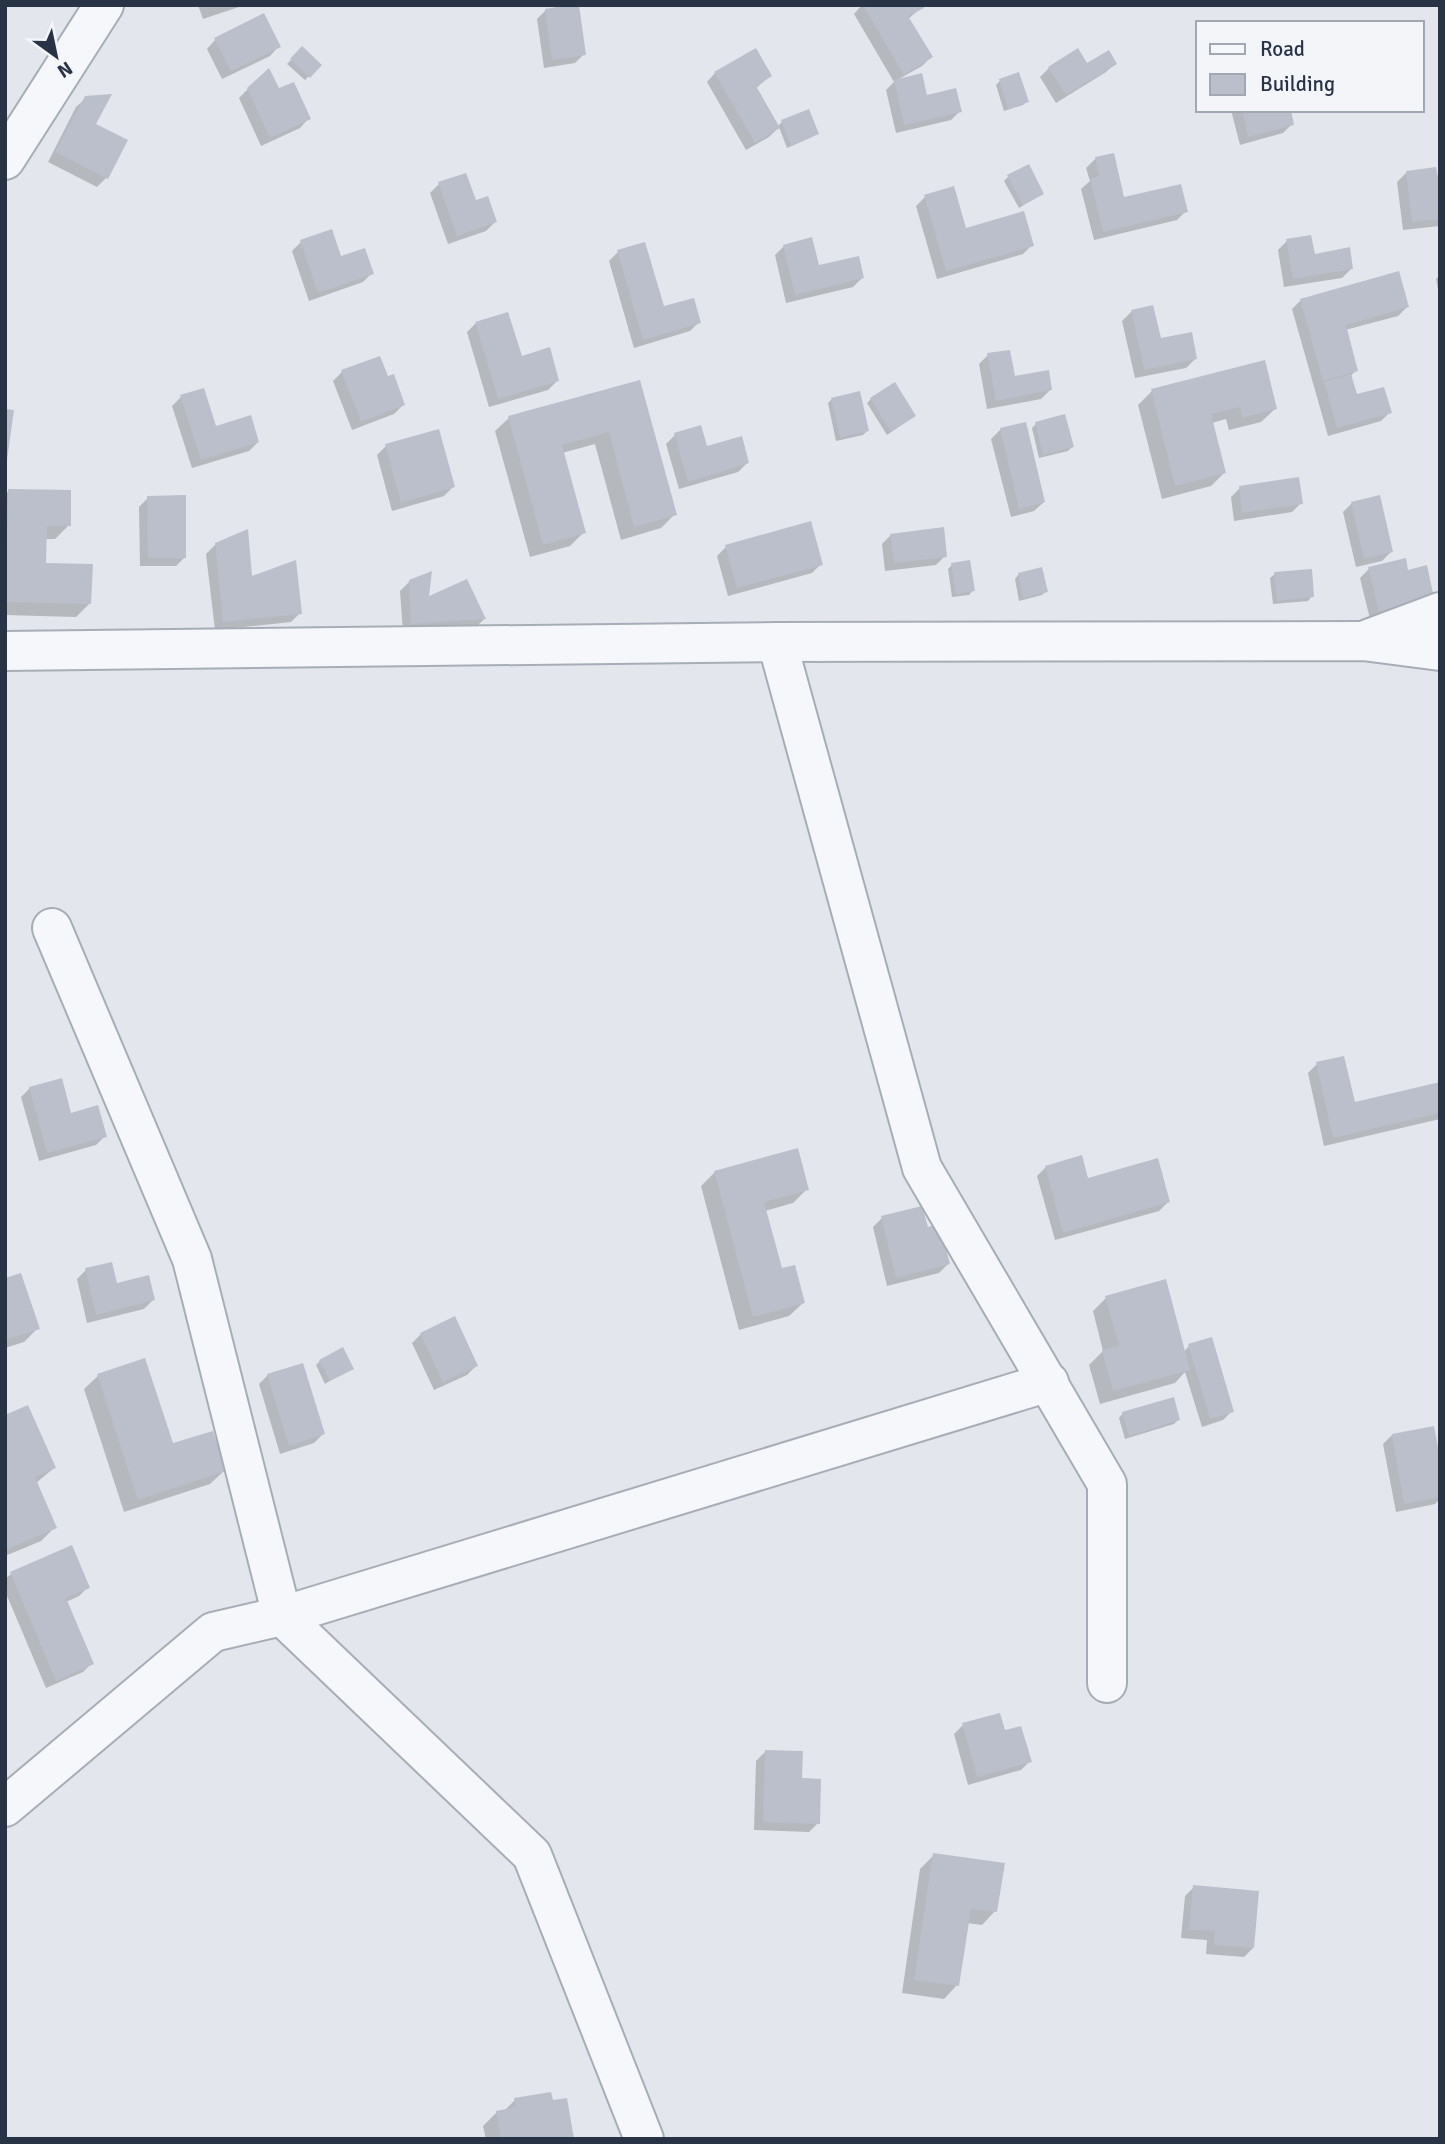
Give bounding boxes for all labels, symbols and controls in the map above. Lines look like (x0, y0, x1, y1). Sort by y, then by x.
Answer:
north arrow (21, 21, 91, 91)
legend (1196, 21, 1424, 112)
text: Road (1260, 36, 1305, 62)
text: N (53, 56, 77, 83)
text: Building (1260, 71, 1335, 97)

